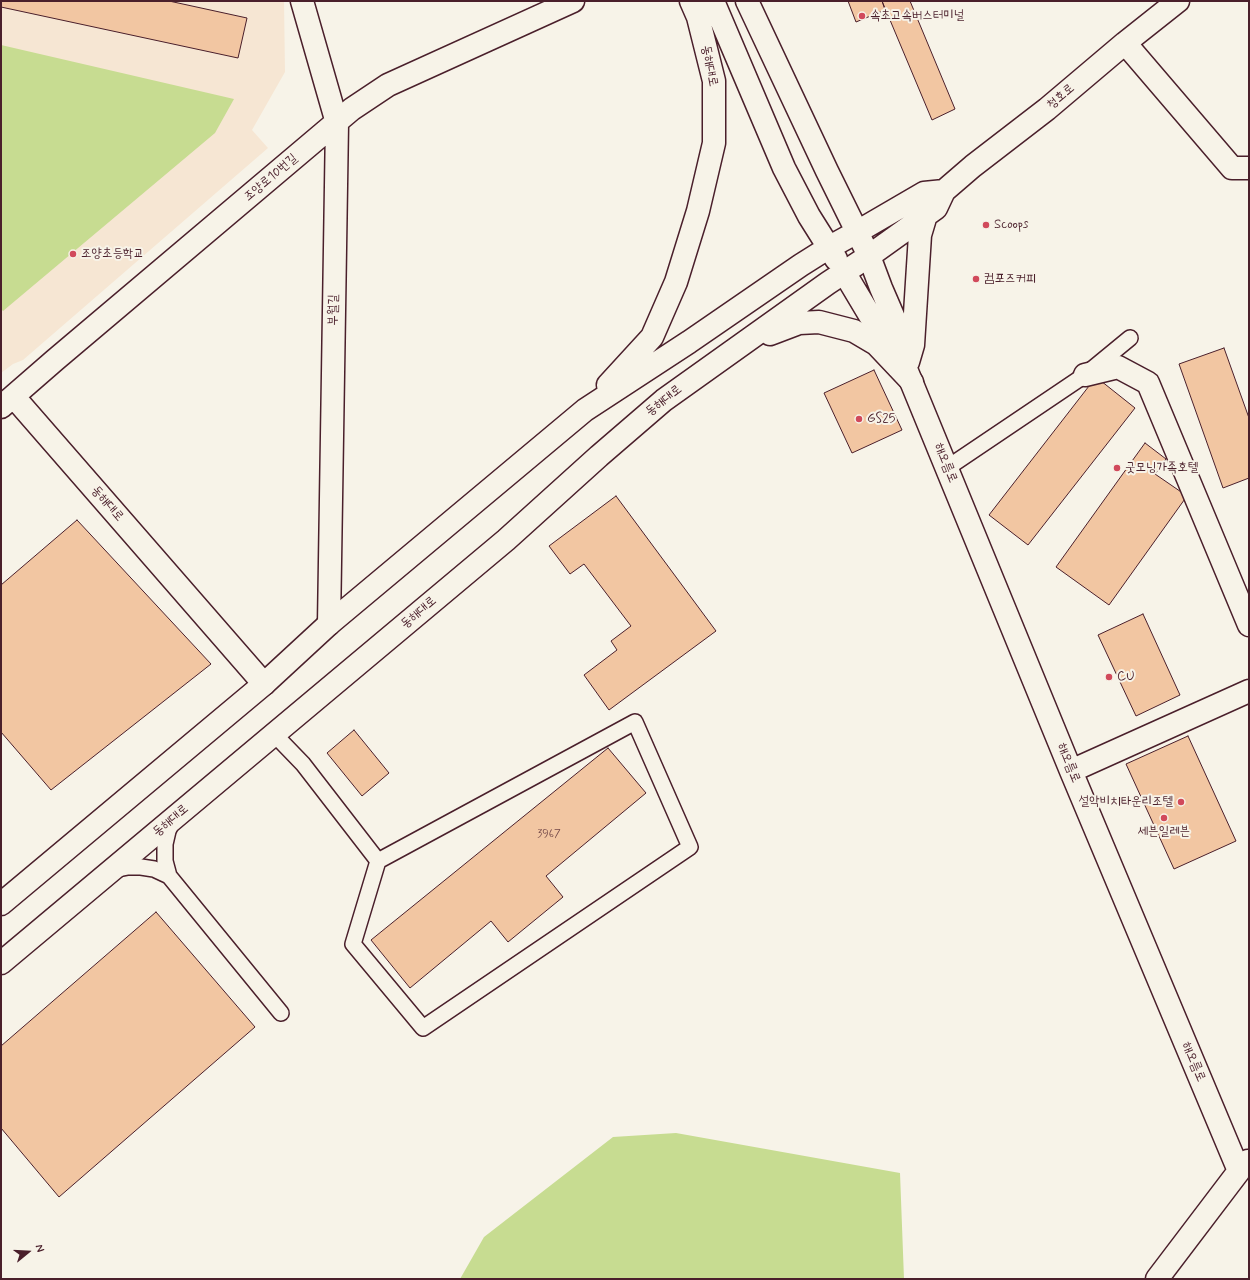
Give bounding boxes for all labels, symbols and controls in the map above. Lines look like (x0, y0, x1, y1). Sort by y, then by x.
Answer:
place label: 속초고속버스터미널 (870, 8, 964, 24)
marker: 속초고속버스터미널 (857, 11, 867, 21)
street label: 동해대로 (697, 44, 721, 88)
street label: 청호로 (1044, 81, 1078, 113)
street label: 조양로10번길 (241, 151, 301, 205)
place label: Scoops (994, 217, 1029, 233)
marker: Scoops (981, 220, 991, 230)
place label: 조양초등학교 (81, 246, 144, 262)
marker: 조양초등학교 (68, 249, 78, 259)
place label: 컴포즈커피 (984, 271, 1036, 287)
marker: 컴포즈커피 (971, 274, 981, 284)
street label: 부월길 (326, 294, 342, 326)
street label: 동해대로 (643, 382, 685, 420)
place label: GS25 (867, 411, 896, 427)
marker: GS25 (854, 414, 864, 424)
street label: 해오름로 (930, 441, 960, 485)
place label: 굿모닝가족호텔 (1125, 460, 1198, 476)
marker: 굿모닝가족호텔 (1112, 463, 1122, 473)
street label: 동해대로 (87, 483, 127, 525)
street label: 동해대로 (398, 594, 440, 632)
place label: CU (1117, 669, 1135, 685)
marker: CU (1104, 672, 1114, 682)
street label: 해오름로 (1053, 741, 1083, 785)
place label: 설악비치타운리조텔 (1079, 794, 1173, 810)
marker: 설악비치타운리조텔 (1176, 797, 1186, 807)
street label: 동해대로 (150, 802, 192, 840)
marker: 세븐일레븐 (1159, 813, 1169, 823)
place label: 세븐일레븐 (1138, 824, 1190, 840)
house number: 3967 (537, 828, 561, 842)
street label: 해오름로 (1178, 1040, 1208, 1084)
north arrow (8, 1232, 48, 1272)
text: N (32, 1243, 47, 1254)

